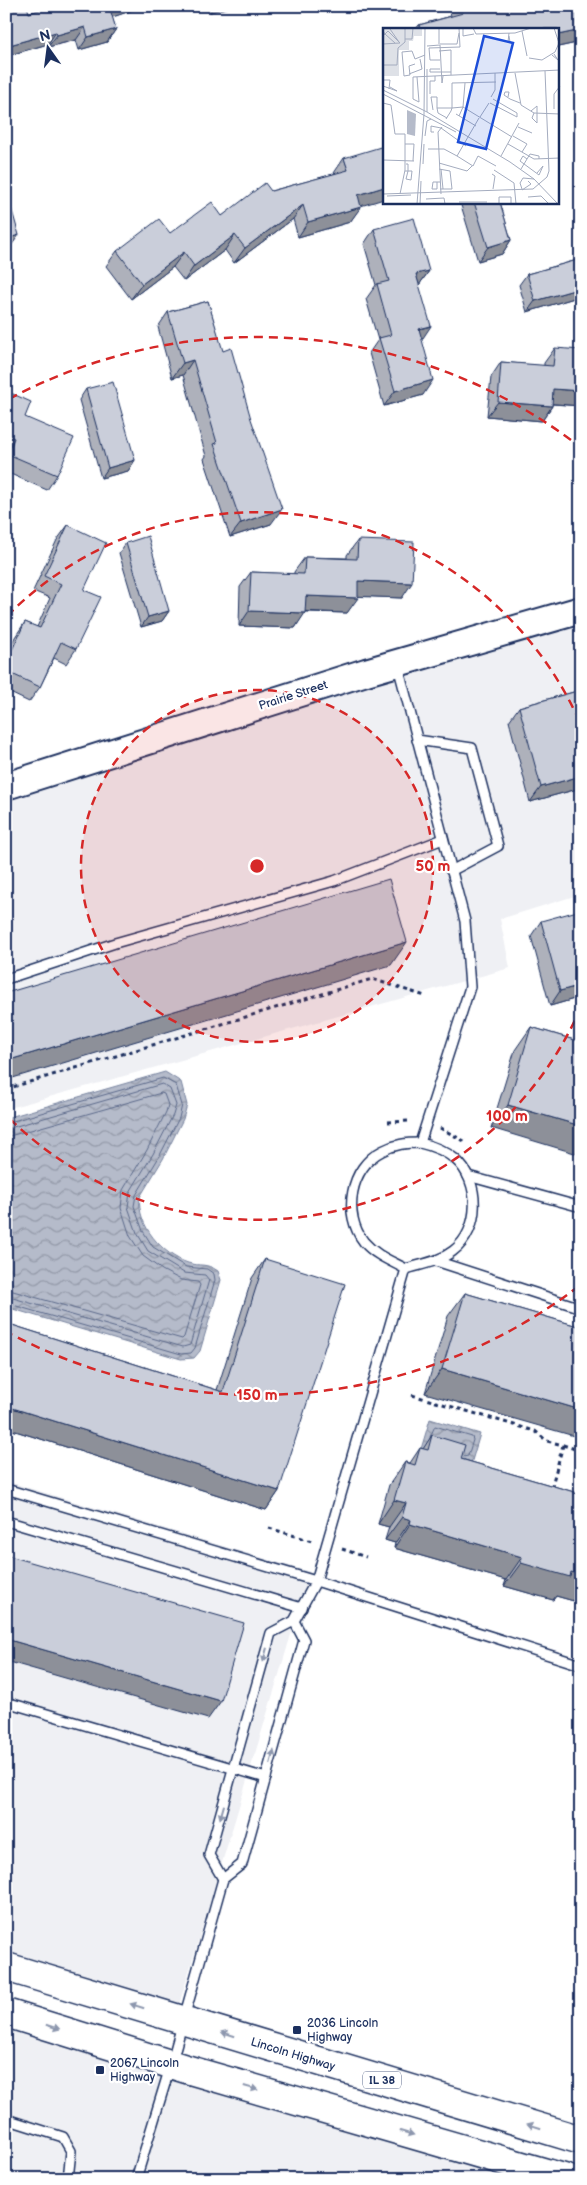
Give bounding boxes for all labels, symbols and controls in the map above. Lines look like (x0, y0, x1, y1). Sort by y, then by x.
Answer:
north arrow (22, 22, 72, 72)
text: N (38, 26, 52, 45)
inset map (383, 28, 560, 204)
street label: Prairie Street (257, 677, 330, 714)
centre of rings (248, 857, 266, 875)
text: 50 m (416, 857, 451, 876)
text: 100 m (486, 1107, 528, 1126)
text: 150 m (236, 1386, 278, 1405)
one-way arrow (261, 1647, 269, 1663)
one-way arrow (269, 1749, 277, 1764)
one-way arrow (218, 1804, 226, 1819)
one-way arrow (129, 2002, 144, 2010)
place label: 2036 Lincoln Highway (307, 2016, 378, 2045)
one-way arrow (46, 2023, 61, 2031)
marker: 2036 Lincoln Highway (291, 2024, 303, 2036)
one-way arrow (220, 2029, 235, 2037)
street label: Lincoln Highway (249, 2035, 337, 2075)
place label: 2067 Lincoln Highway (110, 2056, 179, 2085)
marker: 2067 Lincoln Highway (94, 2064, 106, 2076)
road number: IL 38 (363, 2072, 401, 2088)
one-way arrow (244, 2084, 259, 2092)
one-way arrow (526, 2122, 541, 2130)
one-way arrow (400, 2129, 415, 2137)

